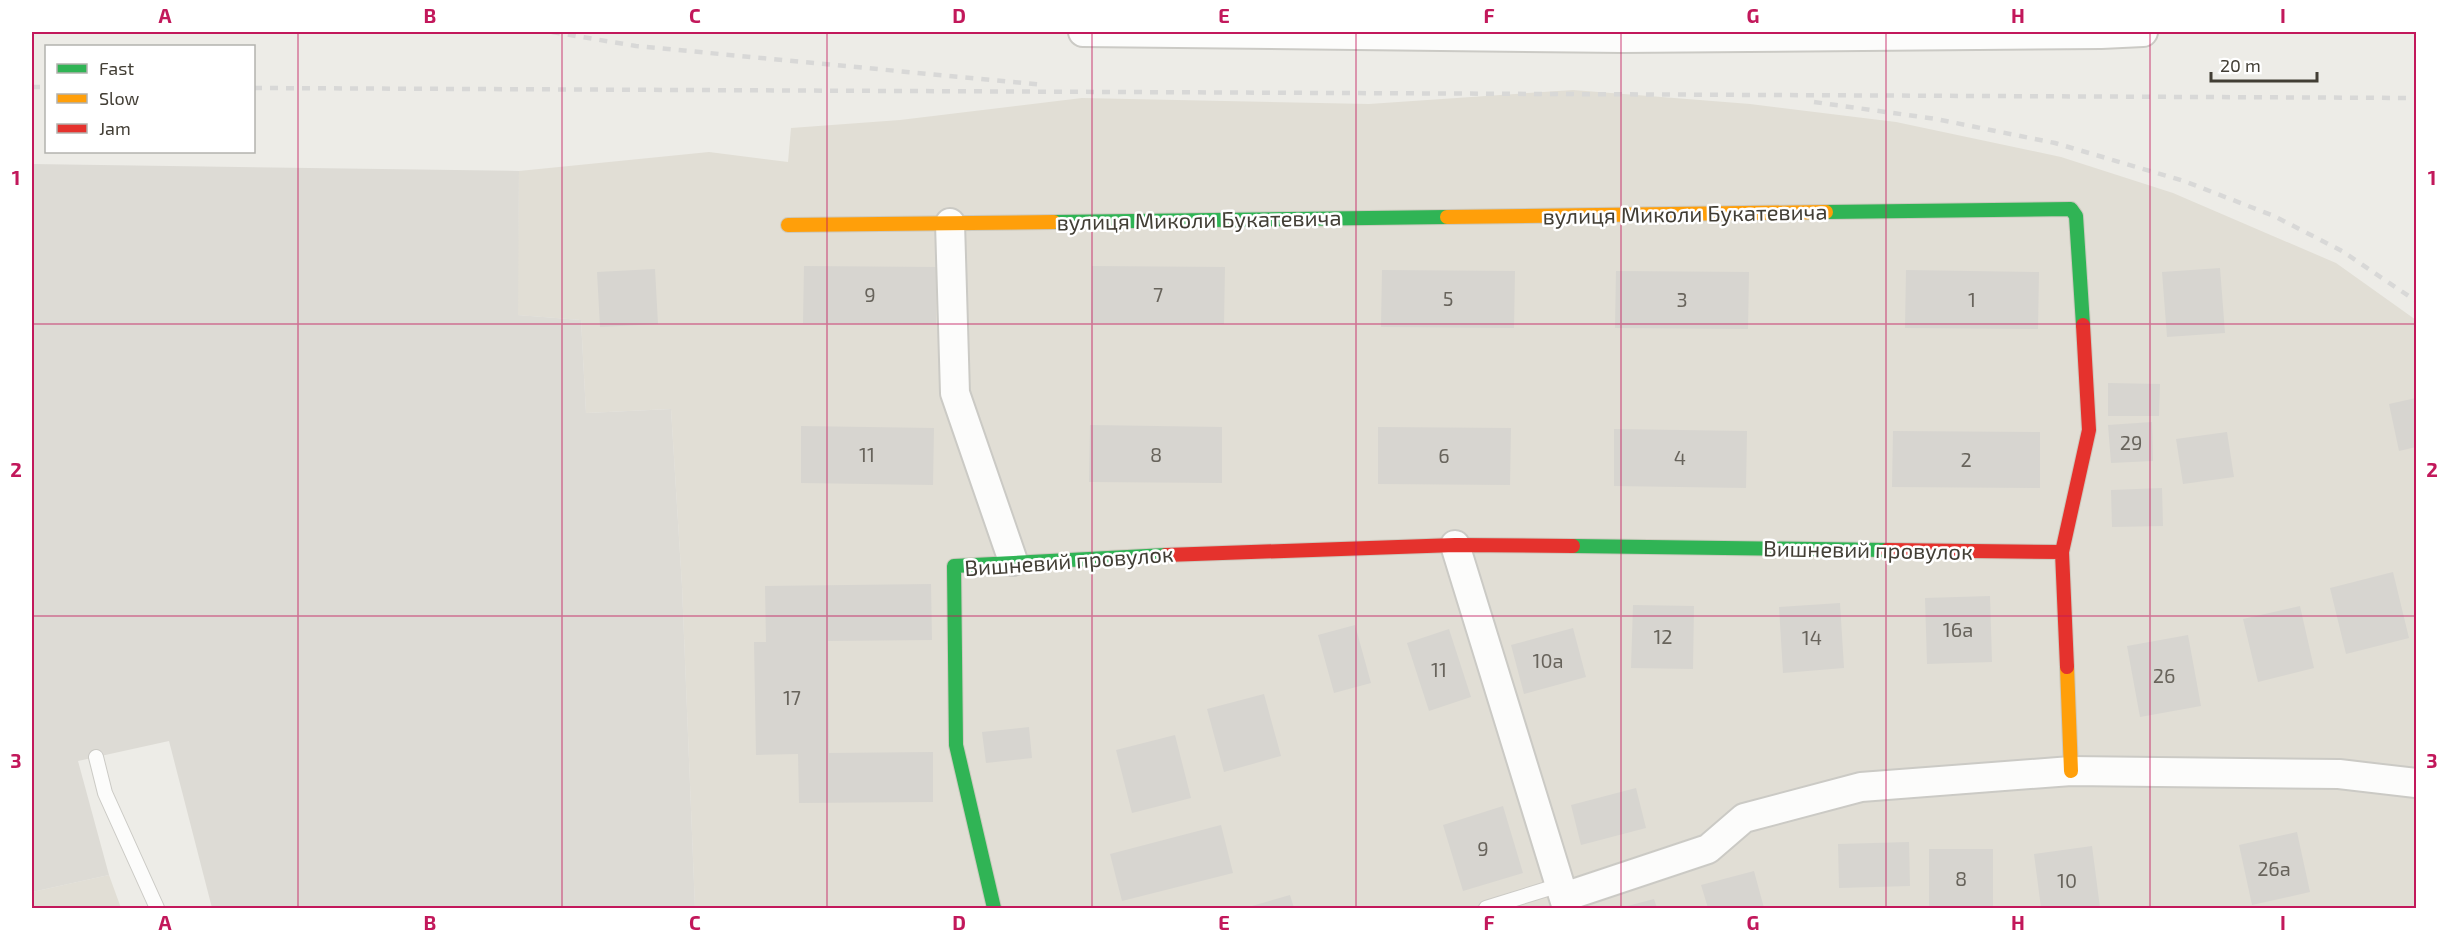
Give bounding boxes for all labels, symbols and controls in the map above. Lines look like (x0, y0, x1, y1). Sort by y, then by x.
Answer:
text: A (158, 3, 172, 27)
text: B (424, 3, 436, 27)
text: C (689, 3, 701, 27)
text: D (952, 3, 966, 27)
text: E (1218, 3, 1230, 27)
text: F (1483, 3, 1495, 27)
text: G (1747, 3, 1759, 27)
text: H (2011, 3, 2025, 27)
text: I (2280, 3, 2286, 27)
legend (45, 45, 255, 153)
scale bar (2211, 45, 2318, 83)
text: 20 m (2220, 54, 2261, 76)
text: Fast (99, 57, 134, 79)
text: Slow (99, 87, 140, 109)
text: Jam (99, 117, 131, 139)
text: 1 (12, 165, 20, 189)
text: 1 (2428, 165, 2436, 189)
street label: вулиця Миколи Букатевича (1542, 198, 1828, 229)
street label: вулиця Миколи Букатевича (1056, 204, 1342, 235)
house number: 9 (864, 282, 876, 306)
house number: 7 (1153, 282, 1163, 306)
house number: 5 (1443, 286, 1453, 310)
house number: 3 (1676, 287, 1688, 311)
house number: 1 (1968, 287, 1976, 311)
house number: 29 (2120, 430, 2142, 454)
house number: 11 (859, 442, 875, 466)
house number: 8 (1150, 442, 1162, 466)
house number: 6 (1438, 443, 1450, 467)
house number: 4 (1674, 445, 1686, 469)
house number: 2 (1960, 447, 1972, 471)
text: 2 (10, 457, 22, 481)
text: 2 (2426, 457, 2438, 481)
street label: Вишневий провулок (1763, 534, 1973, 565)
street label: Вишневий провулок (963, 540, 1175, 581)
house number: 16а (1943, 617, 1973, 641)
house number: 12 (1653, 624, 1673, 648)
house number: 14 (1802, 625, 1822, 649)
house number: 10а (1532, 648, 1564, 672)
house number: 11 (1431, 657, 1447, 681)
house number: 26 (2153, 663, 2175, 687)
house number: 17 (783, 685, 801, 709)
text: 3 (10, 748, 22, 772)
text: 3 (2426, 748, 2438, 772)
house number: 9 (1477, 836, 1489, 860)
house number: 26а (2257, 856, 2291, 880)
house number: 8 (1955, 866, 1967, 890)
house number: 10 (2057, 868, 2077, 892)
text: A (158, 910, 172, 934)
text: B (424, 910, 436, 934)
text: C (689, 910, 701, 934)
text: D (952, 910, 966, 934)
text: E (1218, 910, 1230, 934)
text: F (1483, 910, 1495, 934)
text: G (1747, 910, 1759, 934)
text: H (2011, 910, 2025, 934)
text: I (2280, 910, 2286, 934)

